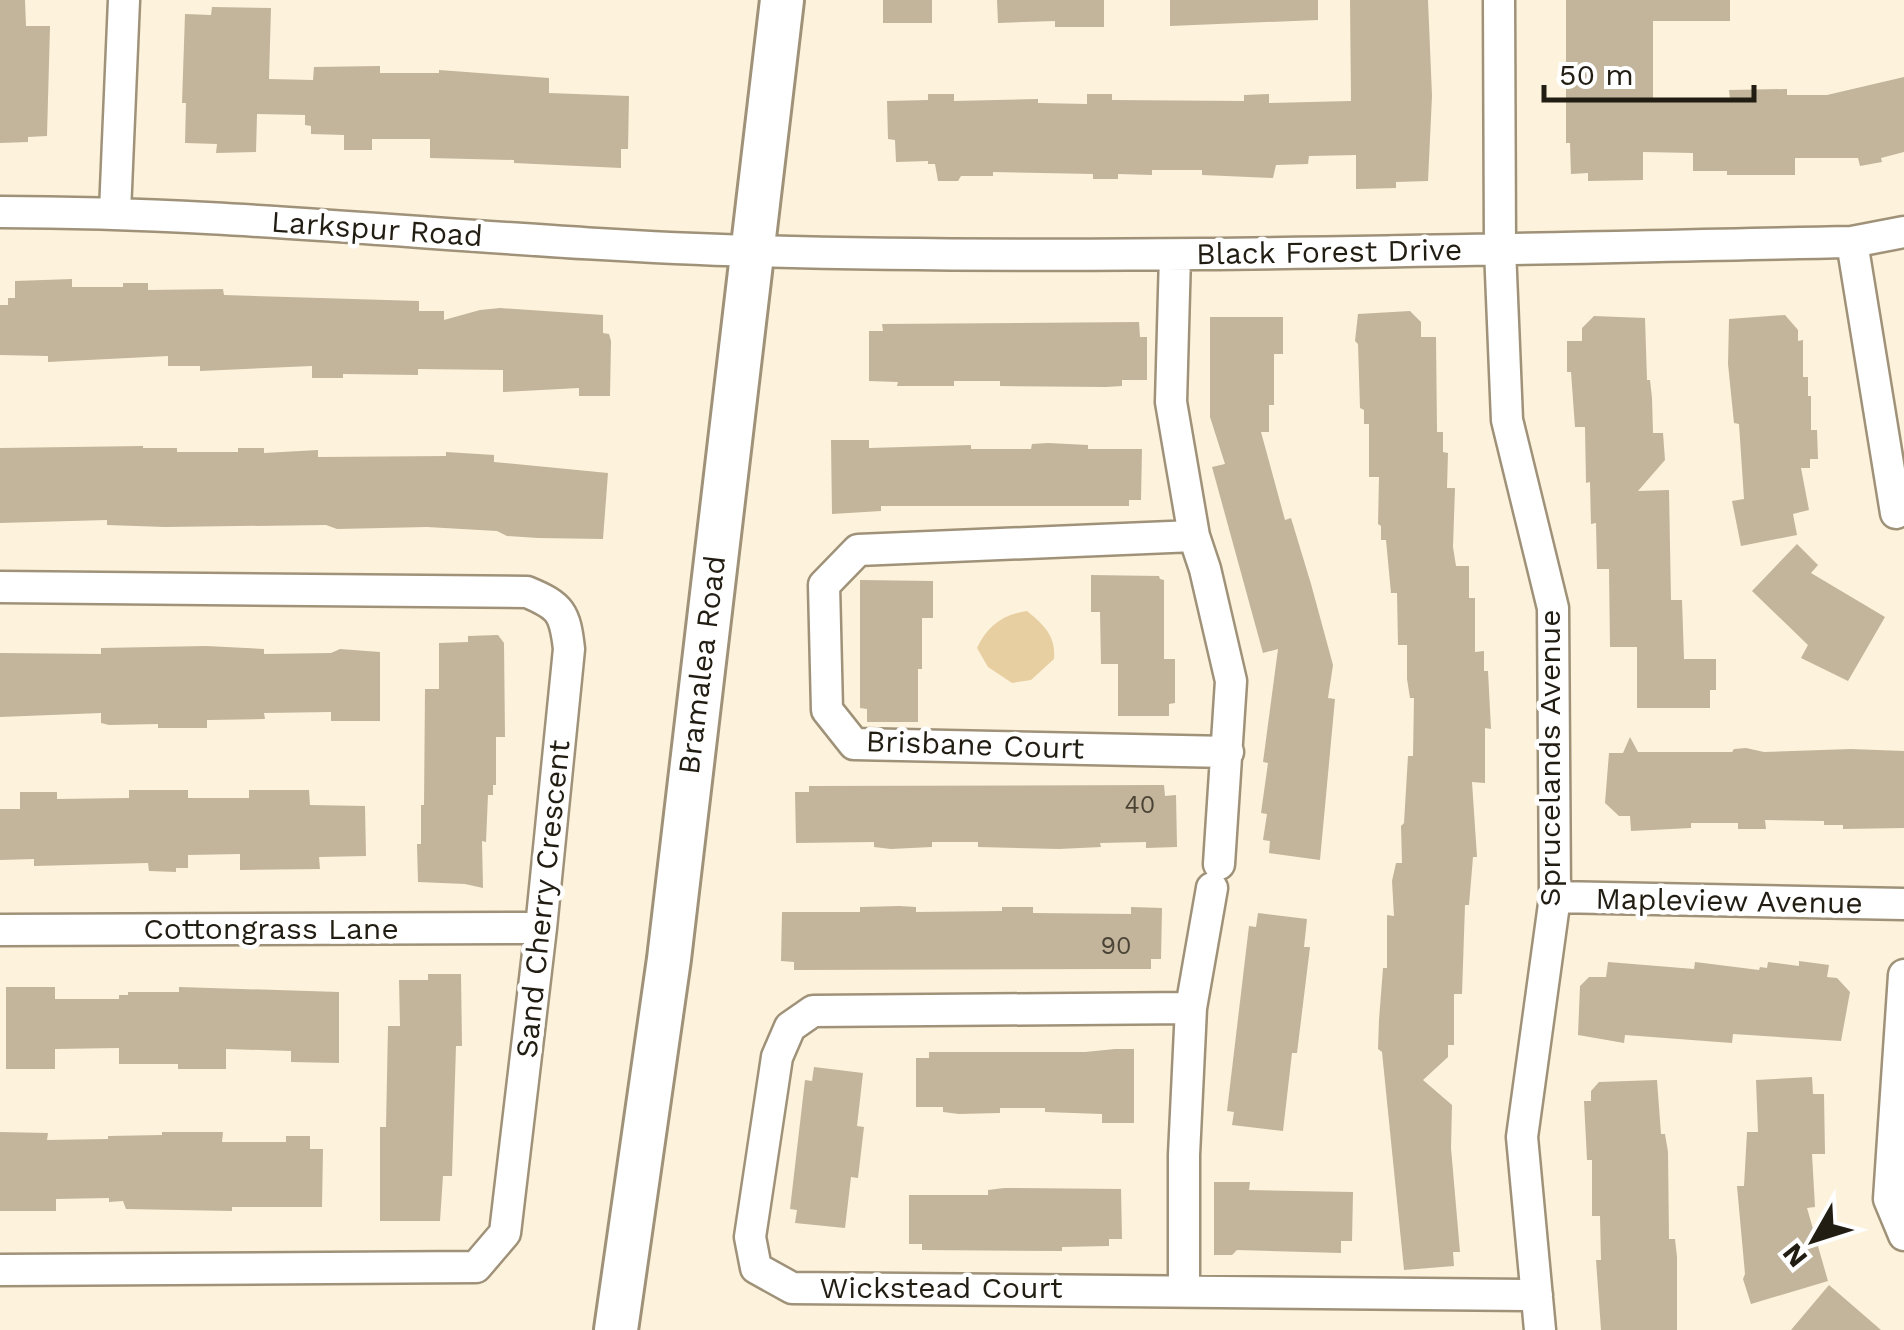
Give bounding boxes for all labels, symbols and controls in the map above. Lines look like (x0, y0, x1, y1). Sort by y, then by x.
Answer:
scale bar (1544, 40, 1754, 102)
text: 50 m (1559, 57, 1634, 92)
street label: Larkspur Road (270, 204, 484, 253)
street label: Black Forest Drive (1196, 232, 1462, 271)
street label: Bramalea Road (671, 554, 732, 776)
street label: Sprucelands Avenue (1532, 609, 1567, 907)
street label: Brisbane Court (865, 723, 1085, 766)
street label: Sand Cherry Crescent (508, 738, 577, 1060)
house number: 40 (1125, 790, 1155, 819)
street label: Mapleview Avenue (1595, 881, 1863, 920)
street label: Cottongrass Lane (143, 911, 399, 946)
house number: 90 (1101, 931, 1131, 960)
north arrow (1764, 1190, 1864, 1290)
text: N (1776, 1237, 1814, 1274)
street label: Wickstead Court (820, 1270, 1063, 1305)

